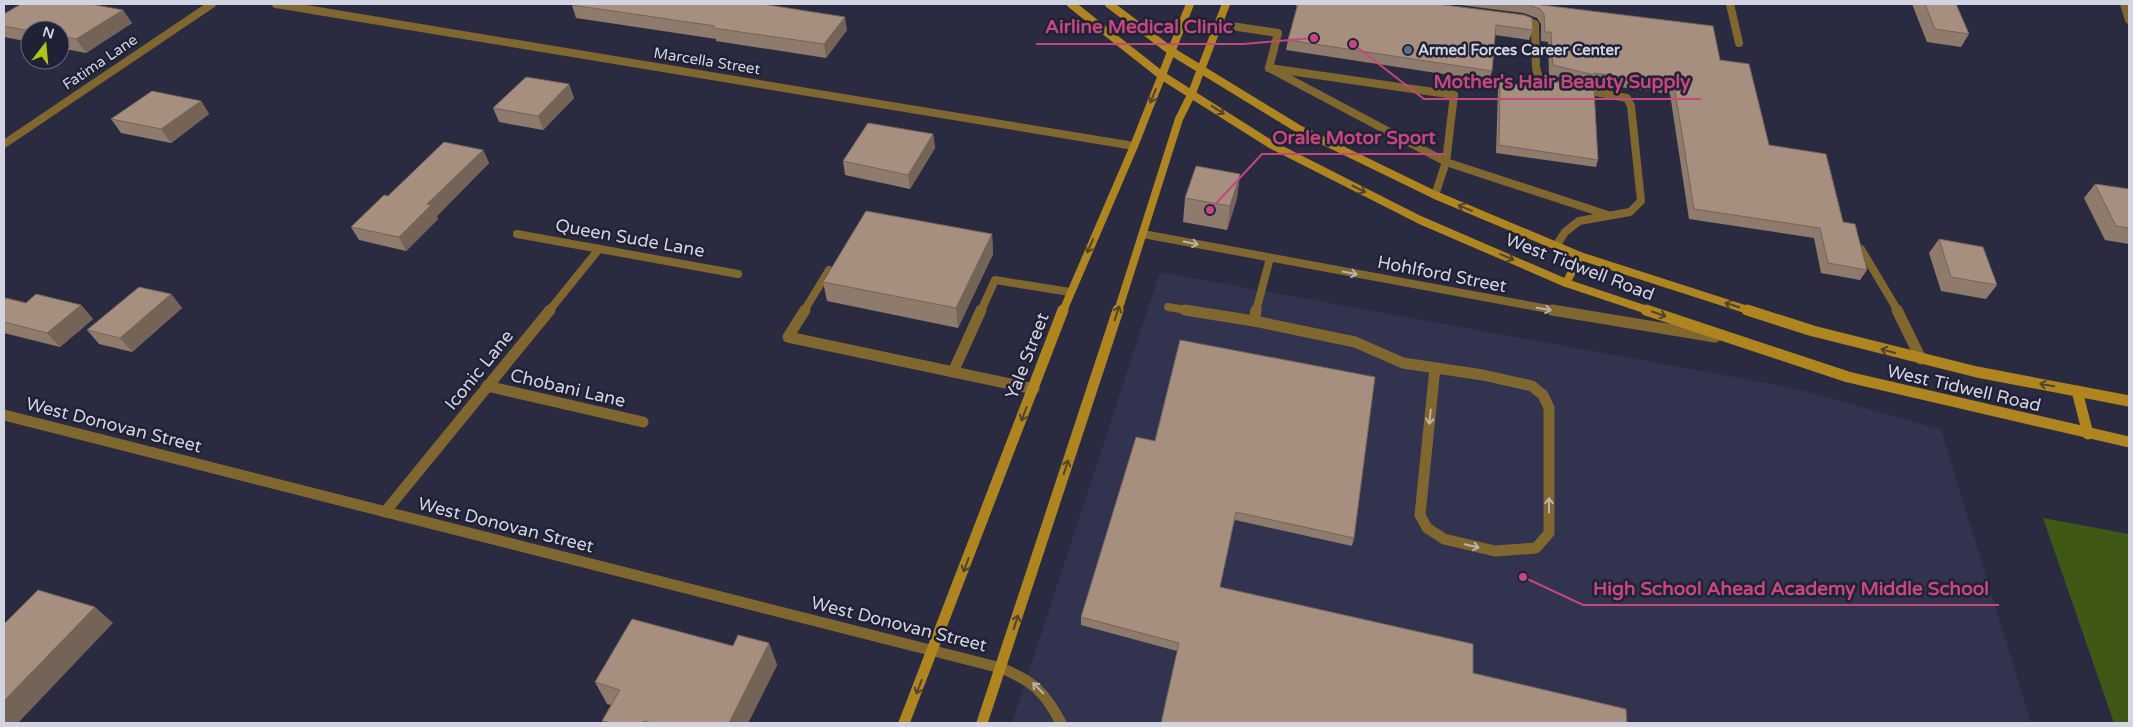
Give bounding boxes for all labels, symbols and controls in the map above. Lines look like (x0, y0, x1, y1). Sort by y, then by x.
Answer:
callout: Airline Medical Clinic (1036, 10, 1243, 44)
text: Airline Medical Clinic (1045, 16, 1233, 38)
north arrow (20, 20, 70, 70)
text: N (41, 23, 56, 43)
street label: Fatima Lane (59, 30, 141, 94)
place label: Armed Forces Career Center (1418, 41, 1620, 59)
street label: Marcella Street (652, 44, 762, 78)
marker: Armed Forces Career Center (1402, 44, 1414, 56)
callout: Mother's Hair Beauty Supply (1424, 65, 1701, 99)
text: Mother's Hair Beauty Supply (1434, 71, 1691, 94)
one-way arrow (1147, 88, 1157, 103)
one-way arrow (1210, 105, 1224, 115)
callout: Orale Motor Sport (1262, 120, 1446, 154)
text: Orale Motor Sport (1272, 127, 1437, 150)
one-way arrow (1351, 185, 1366, 194)
one-way arrow (1458, 202, 1473, 212)
street label: Queen Sude Lane (554, 214, 706, 262)
street label: West Tidwell Road (1503, 229, 1657, 305)
one-way arrow (1084, 238, 1094, 253)
one-way arrow (1182, 239, 1198, 249)
street label: Hohlford Street (1376, 251, 1509, 297)
one-way arrow (1499, 253, 1514, 263)
one-way arrow (1342, 269, 1358, 279)
one-way arrow (1725, 300, 1741, 309)
one-way arrow (1536, 305, 1552, 315)
one-way arrow (1113, 306, 1122, 321)
street label: Yale Street (1000, 309, 1054, 402)
one-way arrow (1651, 310, 1666, 319)
street label: Iconic Lane (440, 326, 518, 414)
one-way arrow (1881, 345, 1897, 355)
street label: West Tidwell Road (1885, 360, 2043, 416)
street label: Chobani Lane (508, 364, 628, 412)
one-way arrow (2039, 380, 2055, 390)
street label: West Donovan Street (24, 393, 204, 458)
one-way arrow (1019, 405, 1028, 421)
one-way arrow (1425, 409, 1435, 425)
one-way arrow (1062, 460, 1071, 476)
street label: West Donovan Street (416, 493, 596, 558)
one-way arrow (1544, 497, 1554, 513)
one-way arrow (1464, 542, 1480, 551)
one-way arrow (961, 557, 970, 572)
callout: High School Ahead Academy Middle School (1583, 571, 1999, 605)
text: High School Ahead Academy Middle School (1593, 578, 1989, 601)
street label: West Donovan Street (809, 592, 989, 657)
one-way arrow (1011, 614, 1021, 630)
one-way arrow (914, 678, 923, 694)
one-way arrow (1032, 682, 1044, 694)

